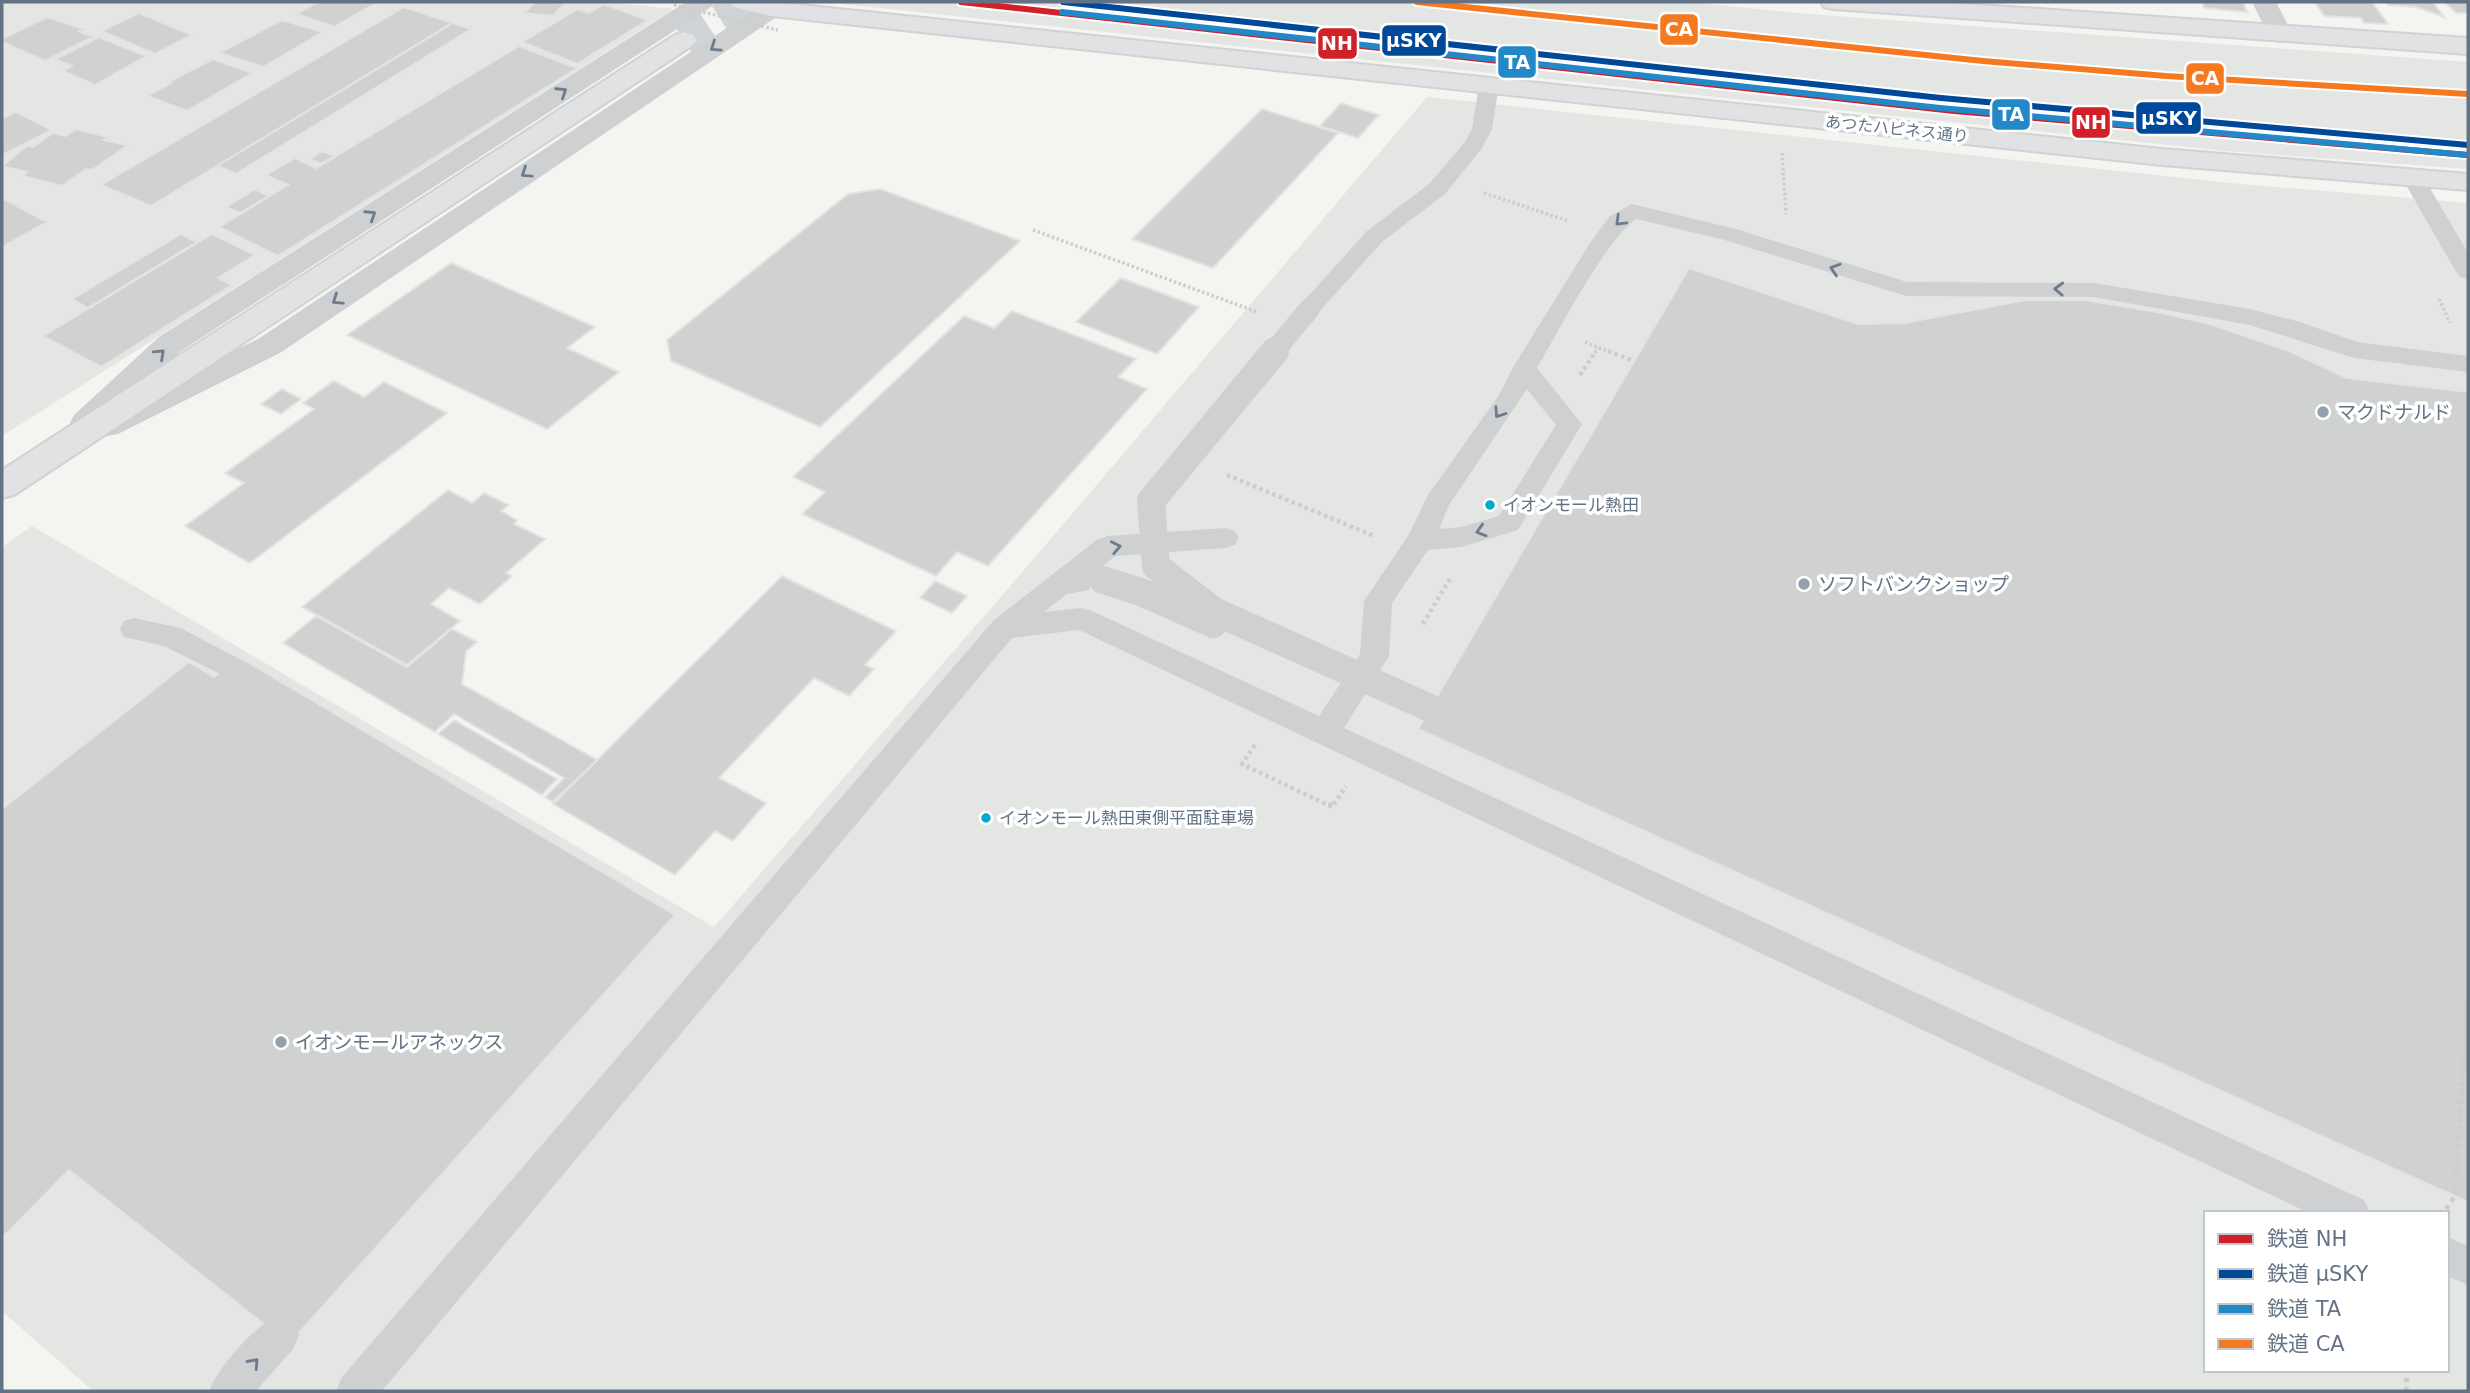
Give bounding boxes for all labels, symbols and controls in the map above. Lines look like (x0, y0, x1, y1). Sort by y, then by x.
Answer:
line badge: CA (1659, 13, 1699, 46)
text: CA (1665, 18, 1694, 40)
line badge: μSKY (1381, 24, 1447, 57)
line badge: NH (1317, 27, 1358, 60)
text: μSKY (1386, 29, 1442, 51)
text: NH (1321, 32, 1353, 54)
one-way arrow (710, 38, 723, 51)
line badge: TA (1497, 45, 1537, 79)
text: TA (1504, 51, 1530, 73)
line badge: CA (2185, 62, 2225, 95)
text: CA (2191, 67, 2220, 89)
one-way arrow (554, 87, 567, 100)
line badge: TA (1991, 98, 2031, 131)
line badge: μSKY (2135, 101, 2202, 135)
text: TA (1998, 103, 2024, 125)
line badge: NH (2071, 106, 2111, 139)
text: μSKY (2141, 107, 2197, 129)
text: NH (2075, 111, 2107, 133)
street label: あつたハピネス通り (1824, 112, 1970, 146)
one-way arrow (521, 165, 534, 178)
one-way arrow (363, 211, 376, 224)
one-way arrow (1616, 213, 1629, 226)
one-way arrow (1829, 262, 1841, 277)
one-way arrow (2054, 281, 2064, 297)
one-way arrow (332, 292, 345, 305)
one-way arrow (152, 349, 165, 362)
place label: マクドナルド (2337, 401, 2451, 423)
marker: マクドナルド (2315, 404, 2331, 420)
one-way arrow (1495, 405, 1507, 418)
place label: イオンモール熱田 (1503, 495, 1639, 515)
marker: イオンモール熱田 (1483, 498, 1497, 512)
one-way arrow (1475, 522, 1487, 537)
one-way arrow (1110, 540, 1121, 555)
place label: ソフトバンクショップ (1818, 573, 2009, 595)
marker: ソフトバンクショップ (1796, 576, 1812, 592)
place label: イオンモール熱田東側平面駐車場 (999, 808, 1254, 828)
marker: イオンモール熱田東側平面駐車場 (979, 811, 993, 825)
place label: イオンモールアネックス (295, 1031, 503, 1053)
marker: イオンモールアネックス (273, 1034, 289, 1050)
legend (2204, 1211, 2449, 1372)
text: 鉄道 NH (2267, 1227, 2347, 1251)
text: 鉄道 μSKY (2267, 1262, 2368, 1286)
text: 鉄道 TA (2267, 1297, 2342, 1321)
text: 鉄道 CA (2267, 1332, 2345, 1356)
one-way arrow (246, 1358, 258, 1371)

